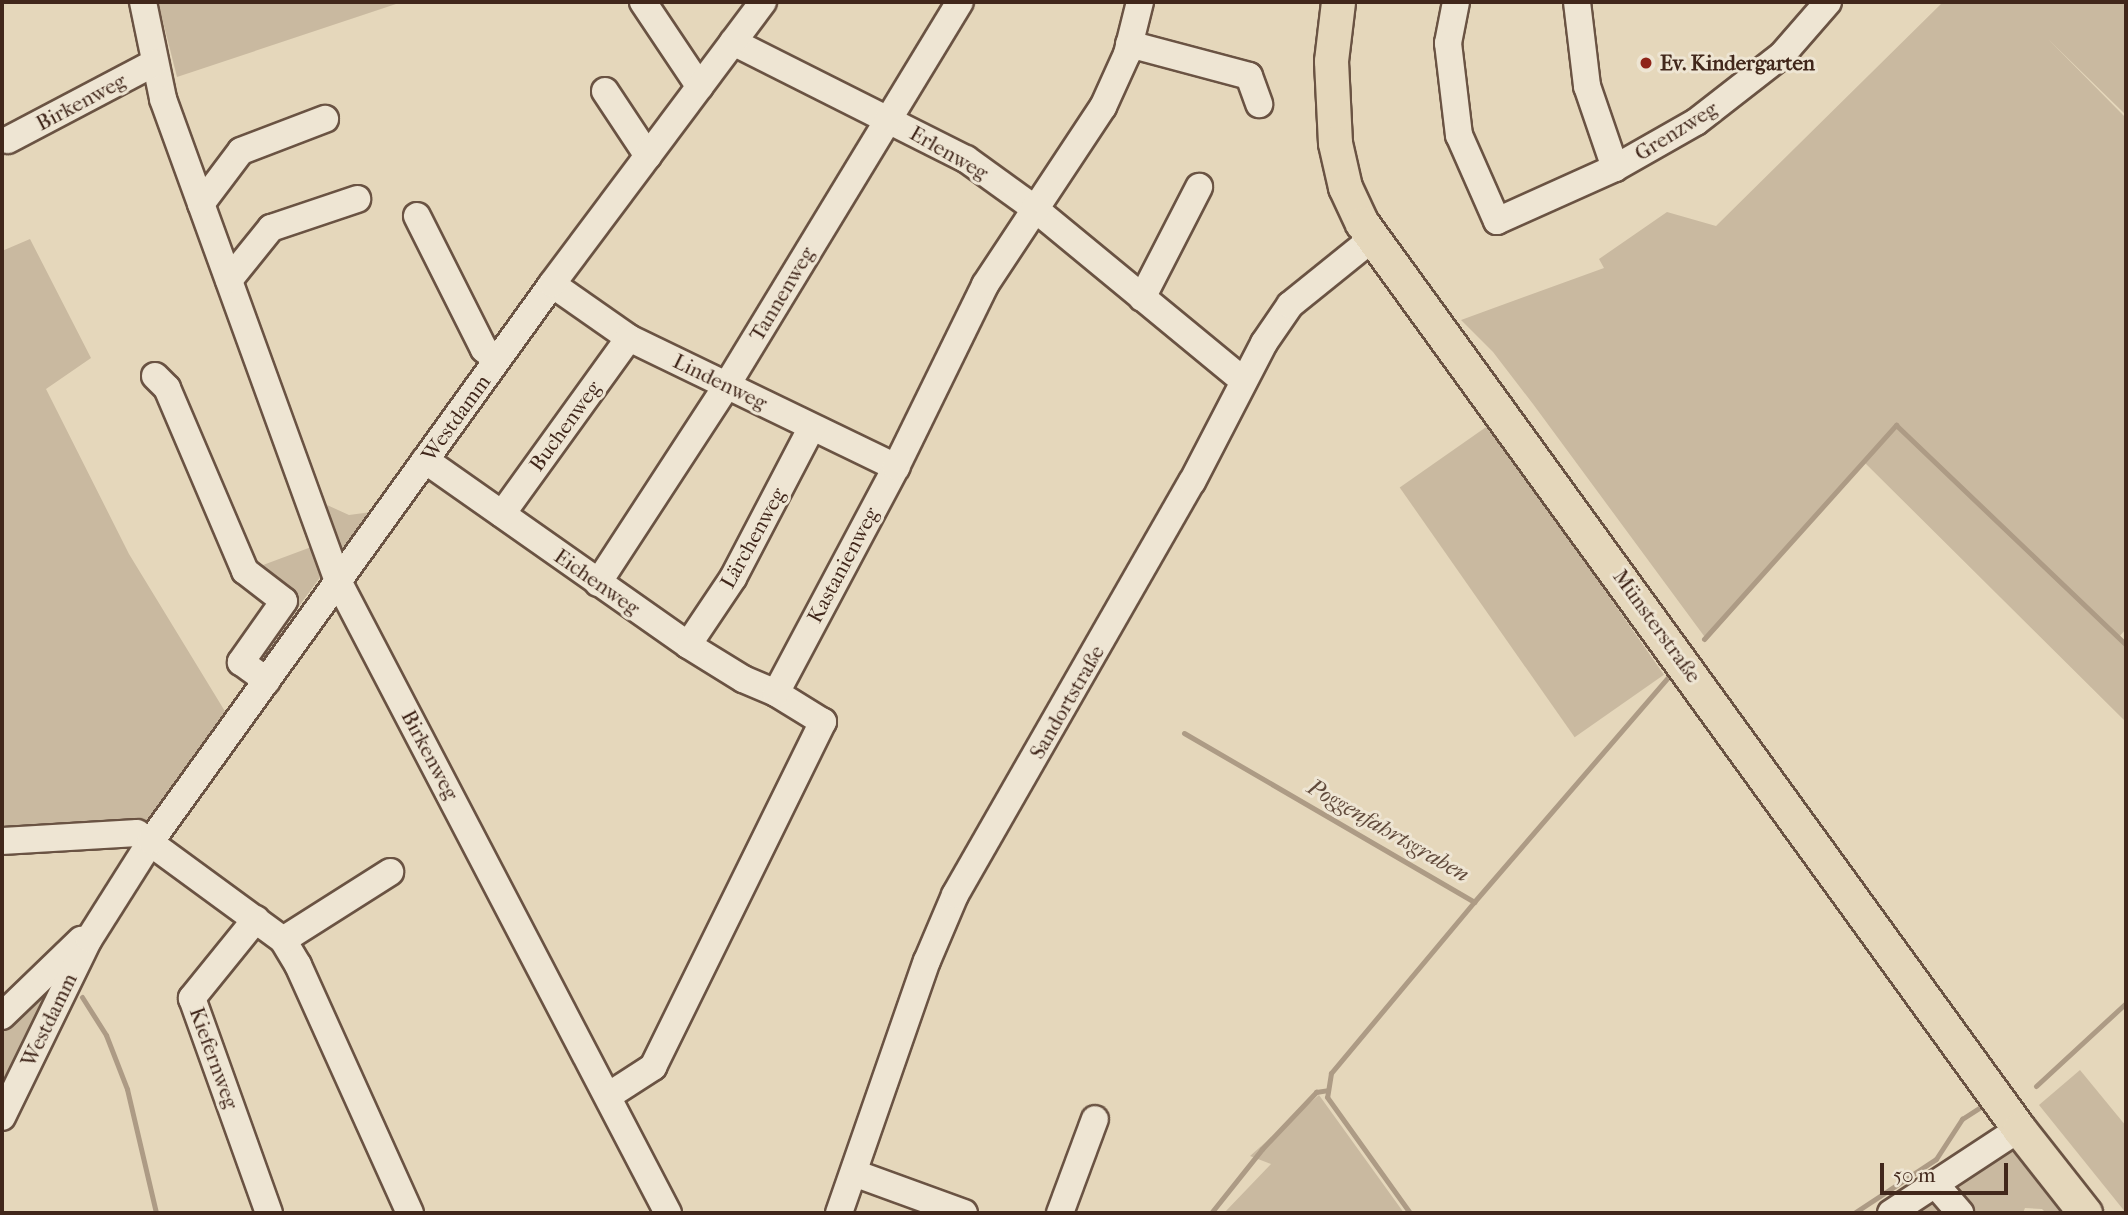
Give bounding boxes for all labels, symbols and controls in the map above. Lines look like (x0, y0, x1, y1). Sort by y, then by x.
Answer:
place label: Ev. Kindergarten (1660, 50, 1815, 76)
marker: Ev. Kindergarten (1638, 55, 1654, 71)
street label: Birkenweg (32, 68, 130, 136)
street label: Grenzweg (1630, 96, 1722, 166)
street label: Erlenweg (905, 121, 993, 185)
street label: Tannenweg (744, 242, 820, 346)
street label: Lindenweg (669, 348, 771, 416)
street label: Westdamm (416, 370, 496, 466)
street label: Buchenweg (524, 376, 606, 476)
street label: Lärchenweg (715, 483, 791, 593)
street label: Kastanienweg (802, 503, 884, 627)
street label: Eichenweg (549, 543, 645, 621)
street label: Münsterstraße (1608, 565, 1706, 687)
street label: Sandortstraße (1024, 641, 1110, 763)
street label: Birkenweg (396, 706, 464, 804)
water label: Poggenfahrtsgraben (1302, 773, 1474, 889)
street label: Westdamm (16, 969, 82, 1071)
street label: Kiefernweg (184, 1004, 244, 1112)
scale bar (1883, 1148, 2011, 1192)
text: 50 m (1893, 1163, 1936, 1187)

